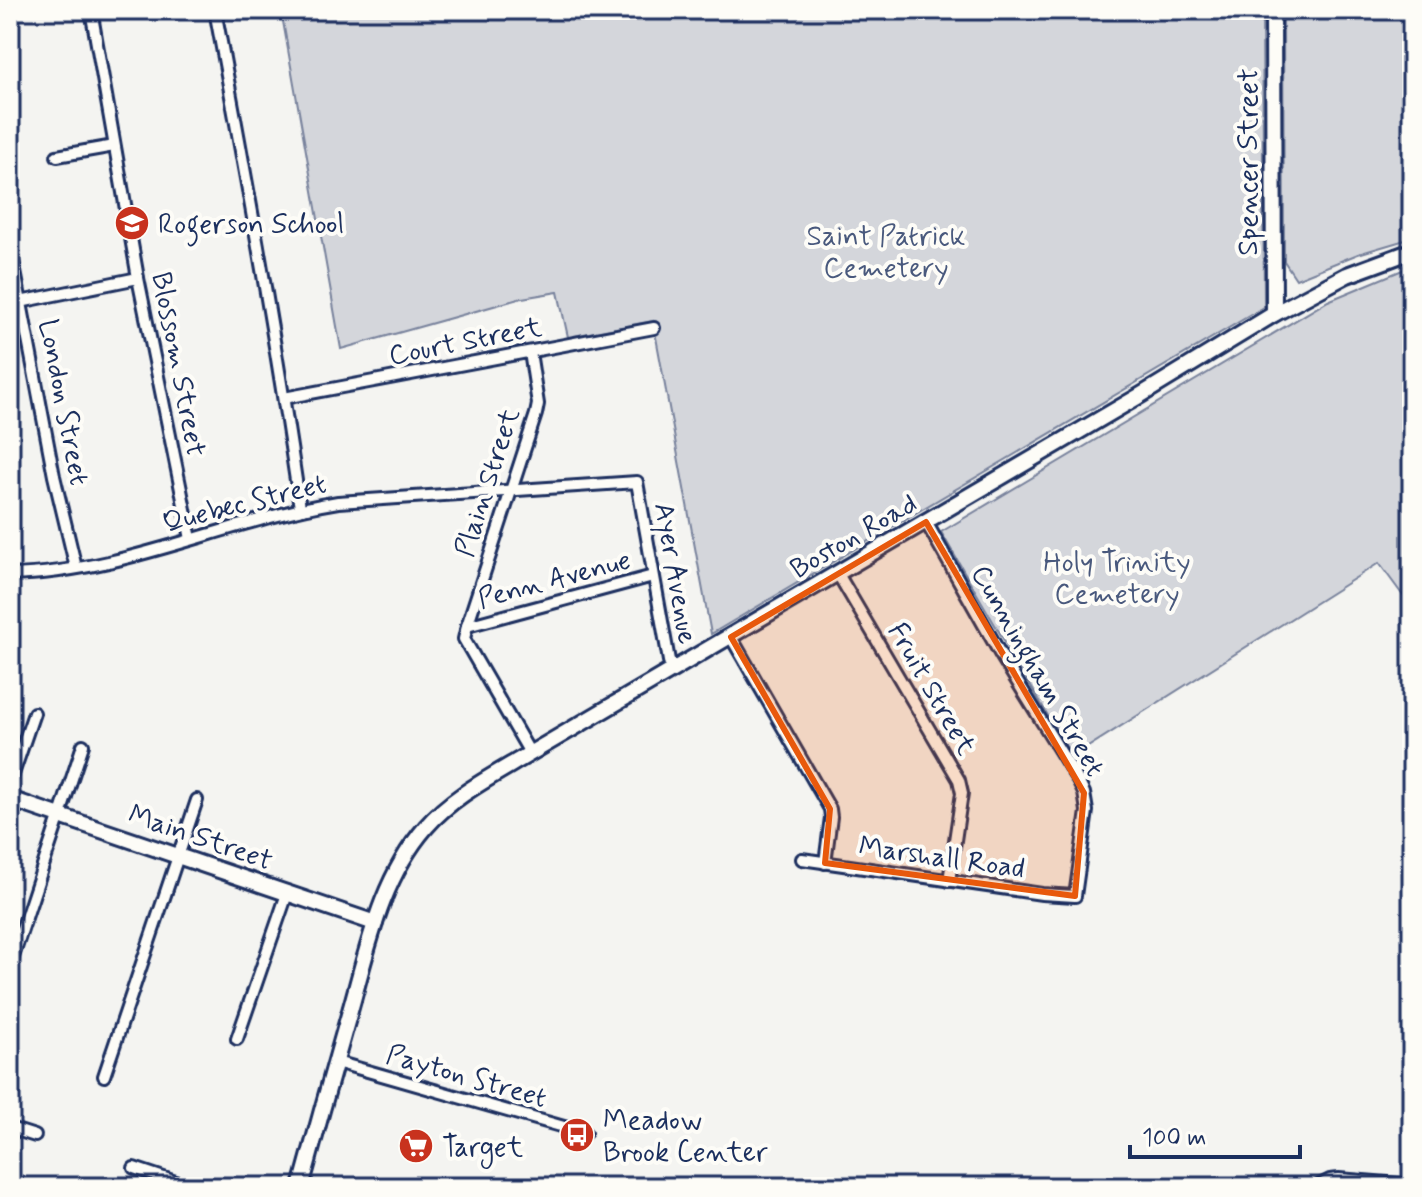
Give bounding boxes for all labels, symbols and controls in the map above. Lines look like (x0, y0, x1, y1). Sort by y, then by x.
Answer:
street label: Spencer Street (1231, 68, 1268, 256)
school or university icon: Rogerson School (113, 204, 151, 242)
place label: Rogerson School (158, 207, 344, 247)
park label: Saint Patrick Cemetery (806, 219, 966, 288)
street label: Blossom Street (142, 269, 214, 460)
street label: Court Street (386, 309, 546, 375)
street label: London Street (28, 316, 97, 489)
street label: Plain Street (447, 403, 530, 562)
street label: Quebec Street (159, 466, 330, 543)
street label: Boston Road (784, 486, 925, 588)
street label: Ayer Avenue (644, 500, 705, 647)
street label: Penn Avenue (474, 542, 635, 619)
park label: Holy Trinity Cemetery (1043, 545, 1191, 614)
street label: Cunningham Street (959, 559, 1112, 785)
street label: Fruit Street (878, 616, 984, 763)
street label: Main Street (123, 796, 277, 880)
street label: Marshall Road (856, 829, 1027, 888)
street label: Payton Street (382, 1037, 551, 1118)
place label: Meadow Brook Center (603, 1103, 768, 1172)
scale bar (1130, 1109, 1300, 1159)
bus stop icon: Meadow Brook Center (558, 1116, 596, 1154)
text: 100 m (1142, 1123, 1206, 1154)
supermarket icon: Target (397, 1127, 435, 1165)
place label: Target (442, 1130, 524, 1169)

